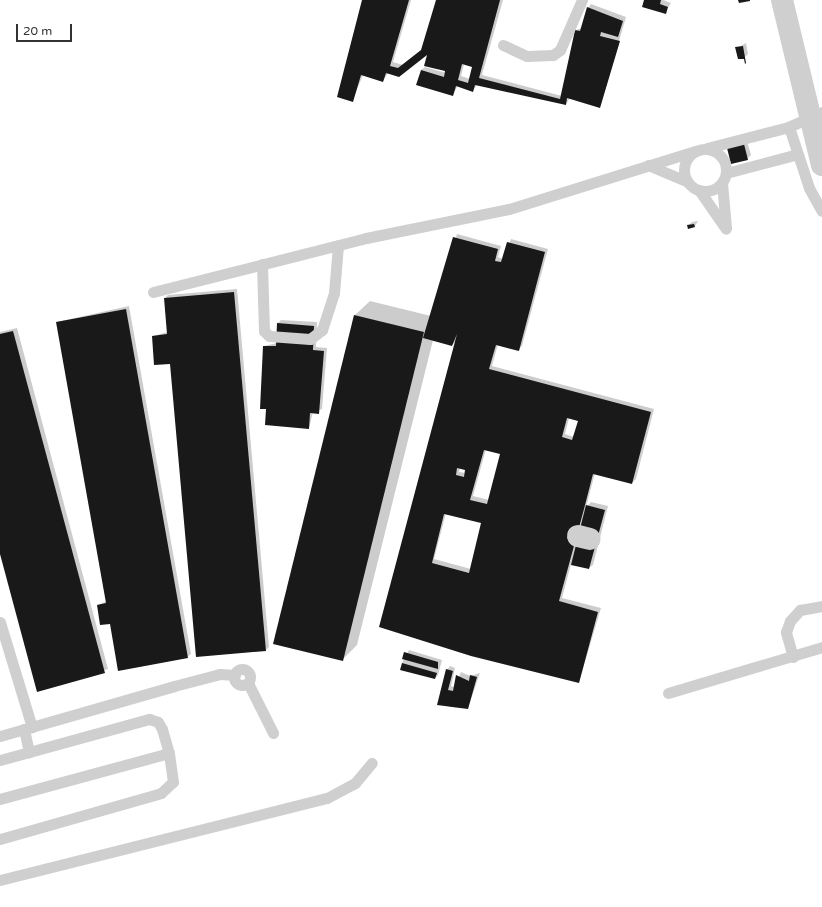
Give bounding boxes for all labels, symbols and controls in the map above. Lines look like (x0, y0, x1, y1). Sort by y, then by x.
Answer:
scale bar (18, 16, 74, 42)
text: 20 m (23, 24, 52, 38)

